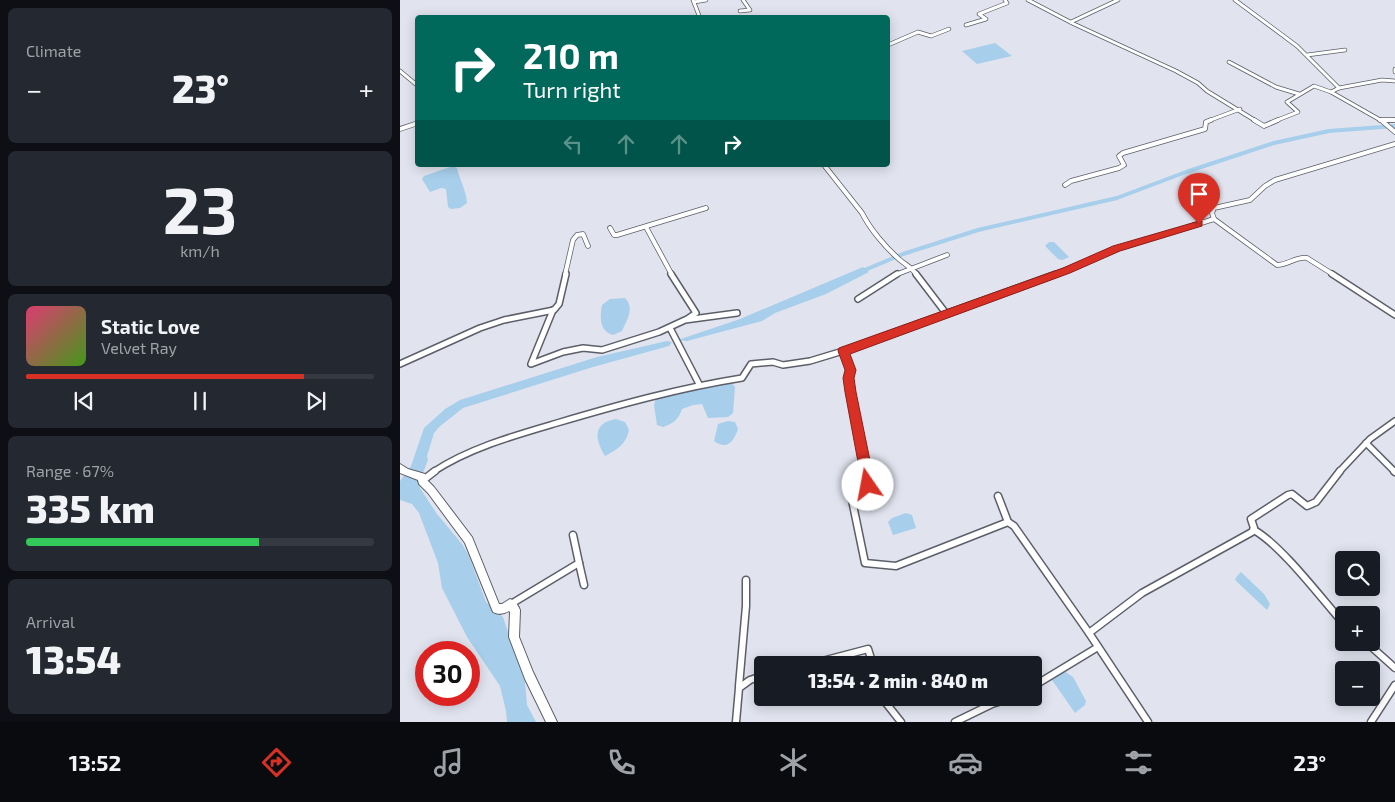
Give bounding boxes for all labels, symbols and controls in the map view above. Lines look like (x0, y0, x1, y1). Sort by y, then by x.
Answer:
text: 210 m (523, 34, 619, 76)
icon: right (440, 35, 505, 100)
text: Climate (26, 41, 81, 60)
text: 23° (172, 65, 229, 111)
text: − (26, 72, 42, 106)
text: + (359, 72, 374, 106)
text: Turn right (523, 76, 621, 102)
icon: left (559, 130, 587, 158)
icon: ahead (612, 130, 640, 158)
icon: ahead (665, 130, 693, 158)
icon: right (718, 130, 746, 158)
text: 23 (163, 169, 237, 247)
pin (1178, 173, 1220, 224)
icon: arrive (1185, 180, 1213, 208)
text: km/h (180, 241, 220, 260)
text: Static Love (101, 315, 200, 338)
text: Velvet Ray (101, 338, 177, 357)
icon: previous (70, 387, 98, 415)
icon: pause (186, 387, 214, 415)
icon: next (302, 387, 330, 415)
position arrow (841, 458, 893, 510)
text: Range · 67% (26, 461, 114, 480)
text: 335 km (26, 485, 155, 531)
map controls (1335, 551, 1380, 706)
button: search (1335, 551, 1380, 596)
button: + (1335, 606, 1380, 651)
text: Arrival (26, 612, 75, 631)
text: 13:54 (26, 636, 121, 682)
speed limit sign: 30 (415, 641, 480, 706)
button: − (1335, 661, 1380, 706)
text: 13:54 · 2 min · 840 m (808, 669, 988, 692)
icon: directions (259, 745, 294, 780)
icon: music (431, 745, 466, 780)
icon: phone (604, 745, 639, 780)
icon: climate (776, 745, 811, 780)
icon: car (948, 745, 983, 780)
icon: filters (1121, 745, 1156, 780)
text: 13:52 (69, 749, 121, 775)
text: 23° (1293, 749, 1326, 775)

